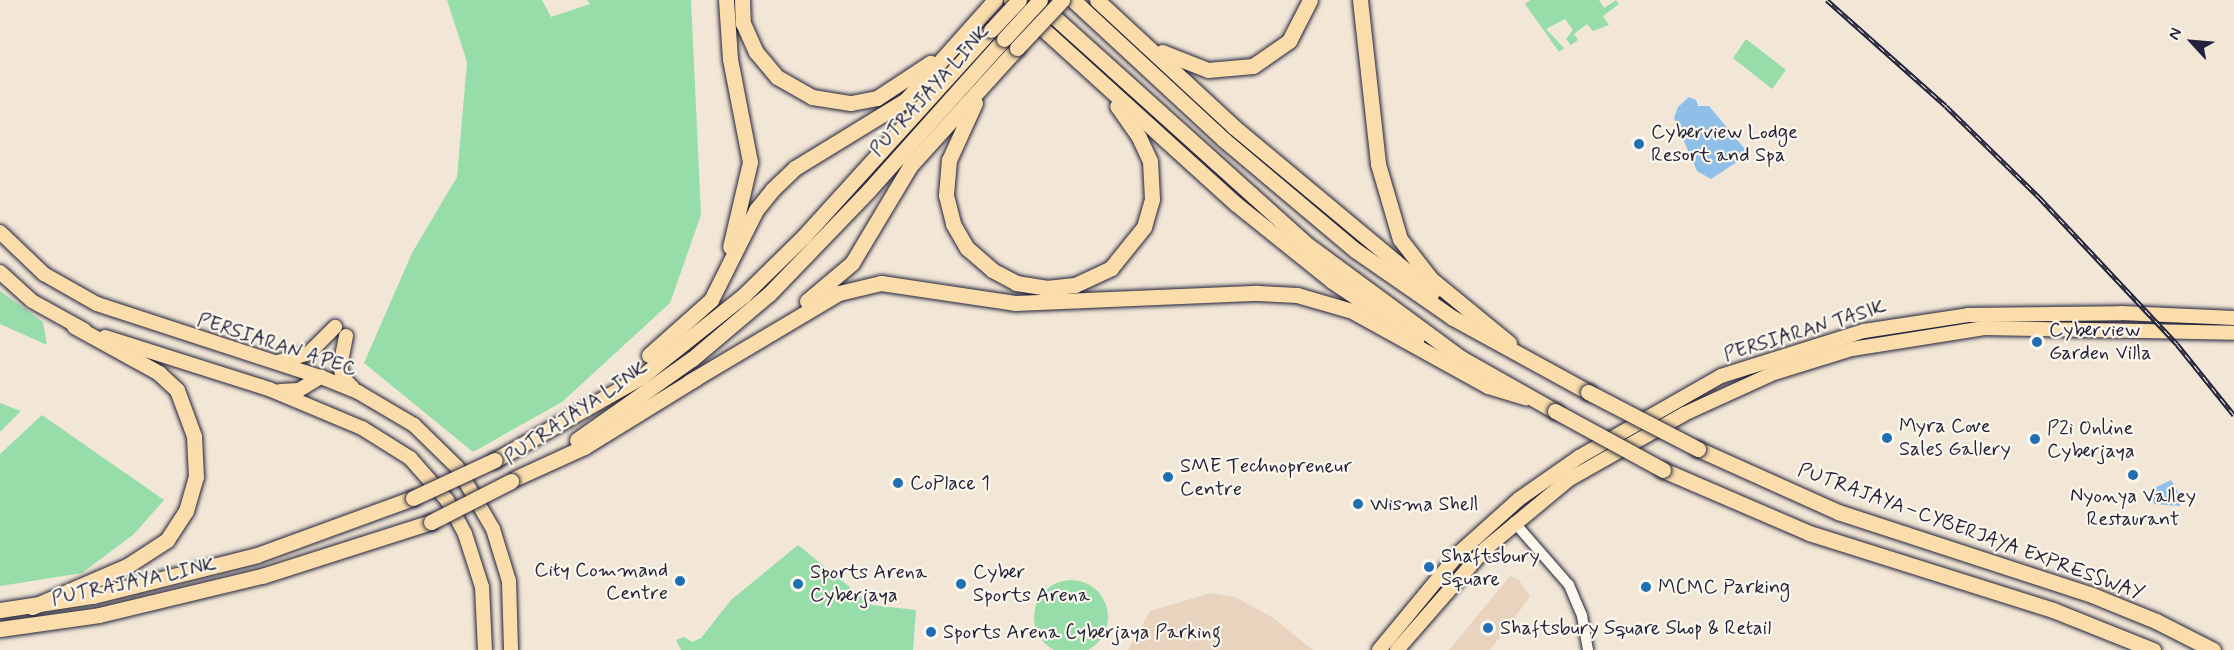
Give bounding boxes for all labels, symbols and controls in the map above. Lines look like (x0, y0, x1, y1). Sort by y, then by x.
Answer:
north arrow (2162, 12, 2222, 72)
street label: PUTRAJAYA LINK (866, 21, 994, 161)
text: N (2164, 24, 2187, 43)
place label: Cyberview Lodge Resort and Spa (1651, 120, 1798, 167)
marker: Cyberview Lodge Resort and Spa (1632, 137, 1646, 151)
street label: PERSIARAN TASIK (1720, 295, 1890, 367)
street label: PERSIARAN APEC (194, 308, 360, 382)
place label: Cyberview Garden Villa (2049, 318, 2151, 365)
marker: Cyberview Garden Villa (2030, 335, 2044, 349)
street label: PUTRAJAYA LINK (500, 357, 652, 469)
place label: Myra Cove Sales Gallery (1899, 414, 2008, 461)
place label: P2i Online Cyberjaya (2047, 416, 2135, 463)
marker: Myra Cove Sales Gallery (1880, 431, 1894, 445)
marker: P2i Online Cyberjaya (2028, 432, 2042, 446)
place label: SME Technopreneur Centre (1180, 454, 1347, 501)
street label: PUTRAJAYA–CYBERJAYA EXPRESSWAY (1794, 458, 2148, 606)
marker: Nyonya Valley Restaurant (2126, 468, 2140, 482)
marker: SME Technopreneur Centre (1161, 470, 1175, 484)
place label: CoPlace 1 (910, 471, 990, 495)
marker: CoPlace 1 (891, 476, 905, 490)
place label: Nyonya Valley Restaurant (2072, 484, 2194, 531)
place label: Wisma Shell (1370, 492, 1479, 516)
marker: Wisma Shell (1351, 497, 1365, 511)
place label: Shaftsbury Square (1441, 544, 1540, 591)
street label: PUTRAJAYA LINK (50, 553, 218, 611)
place label: City Command Centre (534, 558, 668, 605)
place label: Sports Arena Cyberjaya (810, 560, 927, 607)
place label: Cyber Sports Arena (973, 560, 1090, 607)
marker: Shaftsbury Square (1422, 560, 1436, 574)
marker: City Command Centre (673, 574, 687, 588)
place label: MCMC Parking (1658, 575, 1787, 599)
marker: Sports Arena Cyberjaya (791, 577, 805, 591)
marker: Cyber Sports Arena (954, 577, 968, 591)
marker: MCMC Parking (1639, 580, 1653, 594)
place label: Shaftsbury Square Shop & Retail (1500, 616, 1774, 640)
place label: Sports Arena Cyberjaya Parking (943, 620, 1222, 644)
marker: Shaftsbury Square Shop & Retail (1481, 621, 1495, 635)
marker: Sports Arena Cyberjaya Parking (924, 625, 938, 639)

